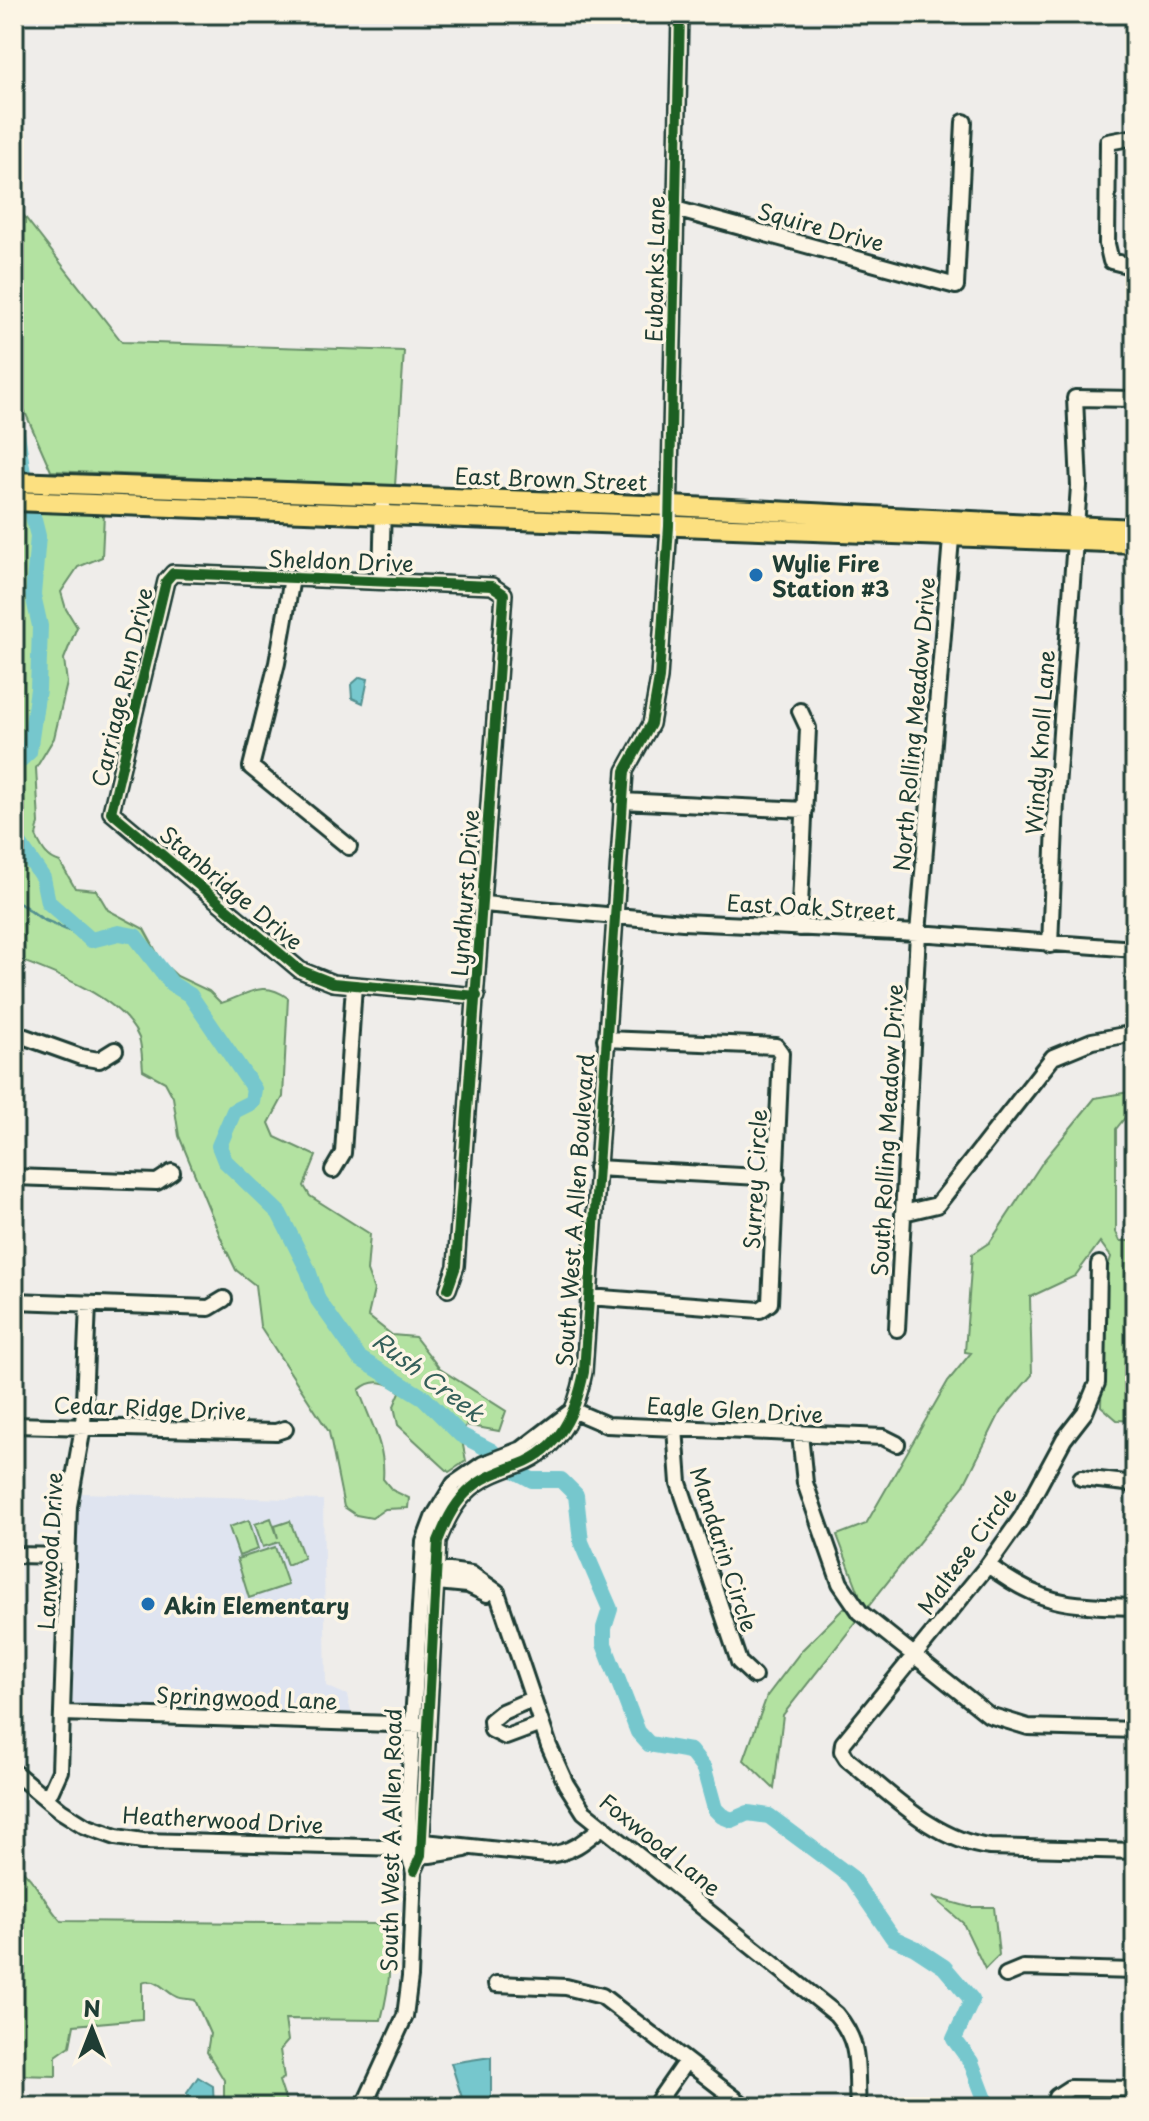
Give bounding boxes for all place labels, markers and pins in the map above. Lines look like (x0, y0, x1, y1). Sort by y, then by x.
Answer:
place label: Wylie Fire Station #3 (772, 546, 889, 604)
marker: Wylie Fire Station #3 (747, 566, 765, 584)
place label: Akin Elementary (163, 1588, 349, 1621)
marker: Akin Elementary (139, 1595, 157, 1613)

